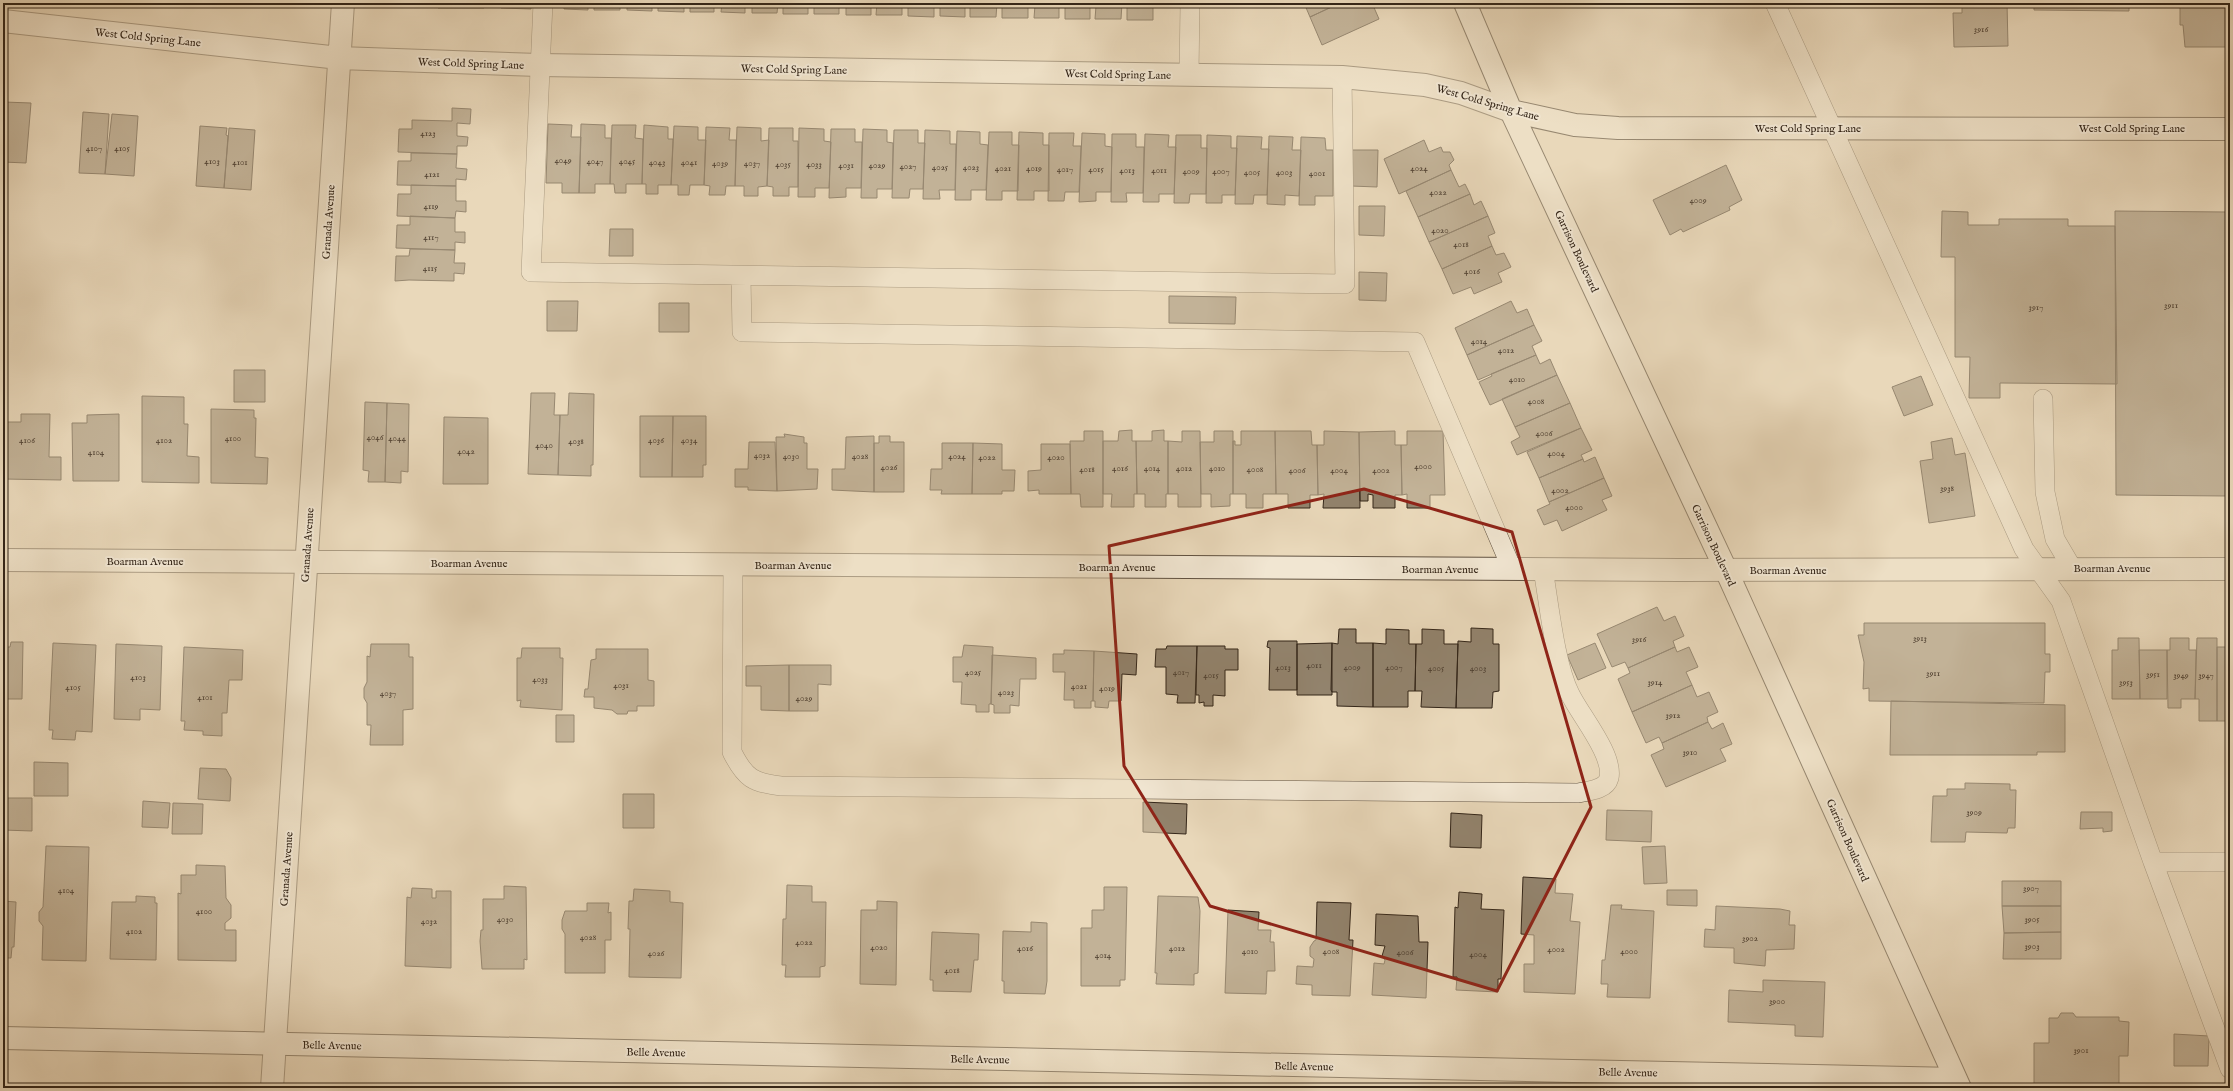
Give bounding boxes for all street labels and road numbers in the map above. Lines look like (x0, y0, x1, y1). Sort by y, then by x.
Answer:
street label: West Cold Spring Lane (94, 25, 201, 51)
street label: West Cold Spring Lane (418, 55, 524, 73)
street label: West Cold Spring Lane (741, 62, 847, 78)
street label: West Cold Spring Lane (1065, 67, 1171, 83)
street label: West Cold Spring Lane (1435, 82, 1541, 124)
street label: West Cold Spring Lane (1755, 122, 1861, 136)
street label: West Cold Spring Lane (2079, 122, 2185, 136)
street label: Granada Avenue (319, 184, 339, 260)
street label: Garrison Boulevard (1551, 208, 1601, 295)
street label: Garrison Boulevard (1688, 502, 1738, 589)
street label: Granada Avenue (298, 507, 318, 583)
street label: Boarman Avenue (106, 555, 184, 569)
street label: Boarman Avenue (430, 557, 508, 571)
street label: Boarman Avenue (754, 559, 832, 573)
street label: Boarman Avenue (1078, 561, 1156, 575)
street label: Boarman Avenue (2073, 562, 2151, 576)
street label: Boarman Avenue (1401, 563, 1479, 577)
street label: Boarman Avenue (1749, 564, 1827, 578)
street label: Garrison Boulevard (1823, 797, 1872, 884)
street label: Granada Avenue (277, 831, 297, 907)
street label: Belle Avenue (302, 1038, 362, 1054)
street label: Belle Avenue (626, 1045, 686, 1061)
street label: Belle Avenue (950, 1052, 1010, 1068)
street label: Belle Avenue (1274, 1059, 1334, 1075)
street label: Belle Avenue (1598, 1065, 1658, 1081)

